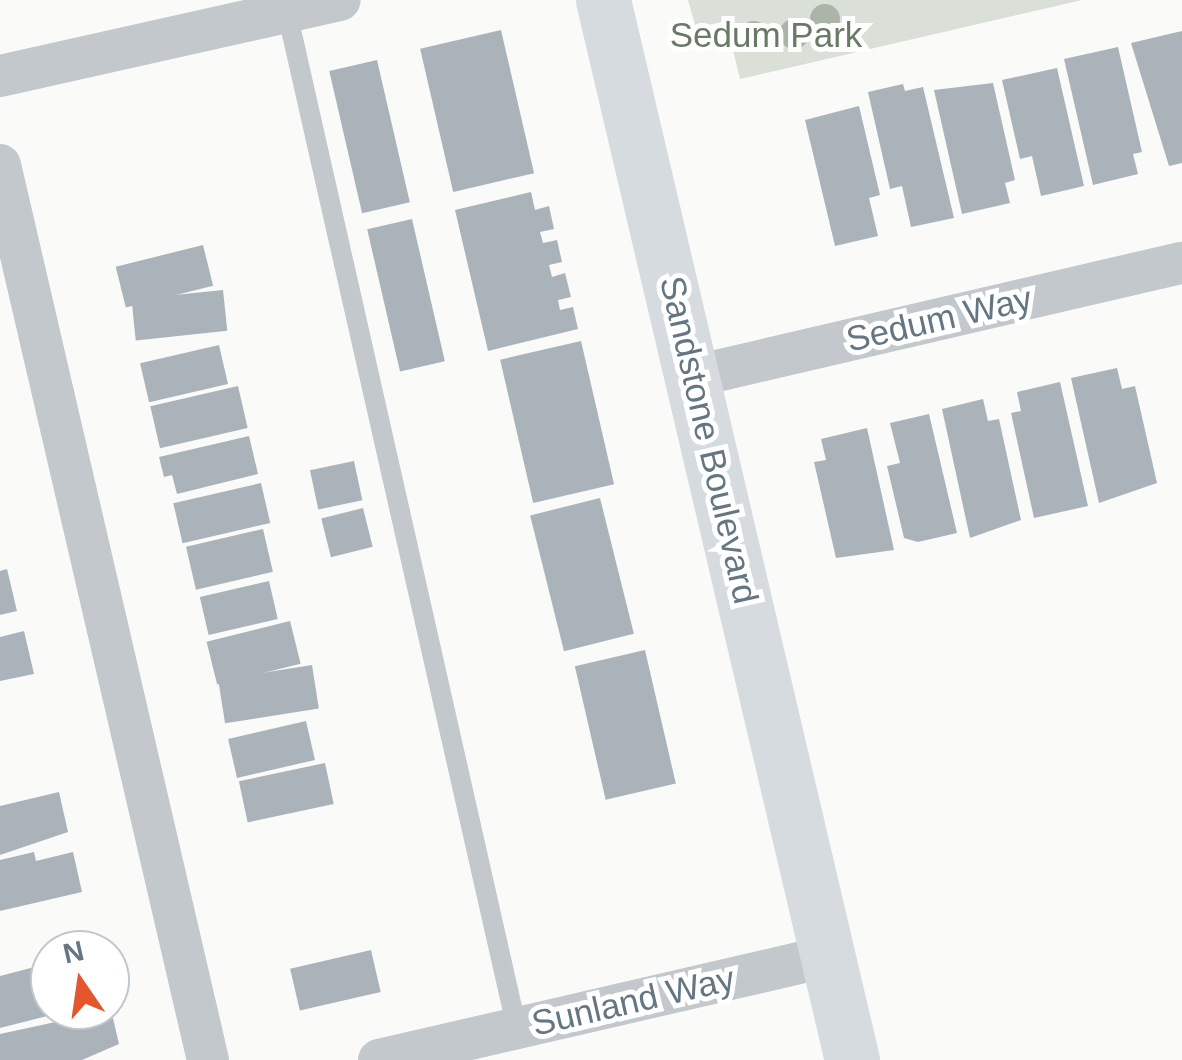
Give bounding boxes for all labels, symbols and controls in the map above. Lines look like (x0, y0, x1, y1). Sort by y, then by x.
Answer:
park label: Sedum Park (670, 14, 862, 56)
street label: Sandstone Boulevard (651, 272, 767, 608)
street label: Sedum Way (842, 277, 1036, 361)
north arrow (30, 930, 130, 1030)
text: N (60, 935, 87, 970)
street label: Sunland Way (527, 957, 739, 1045)

